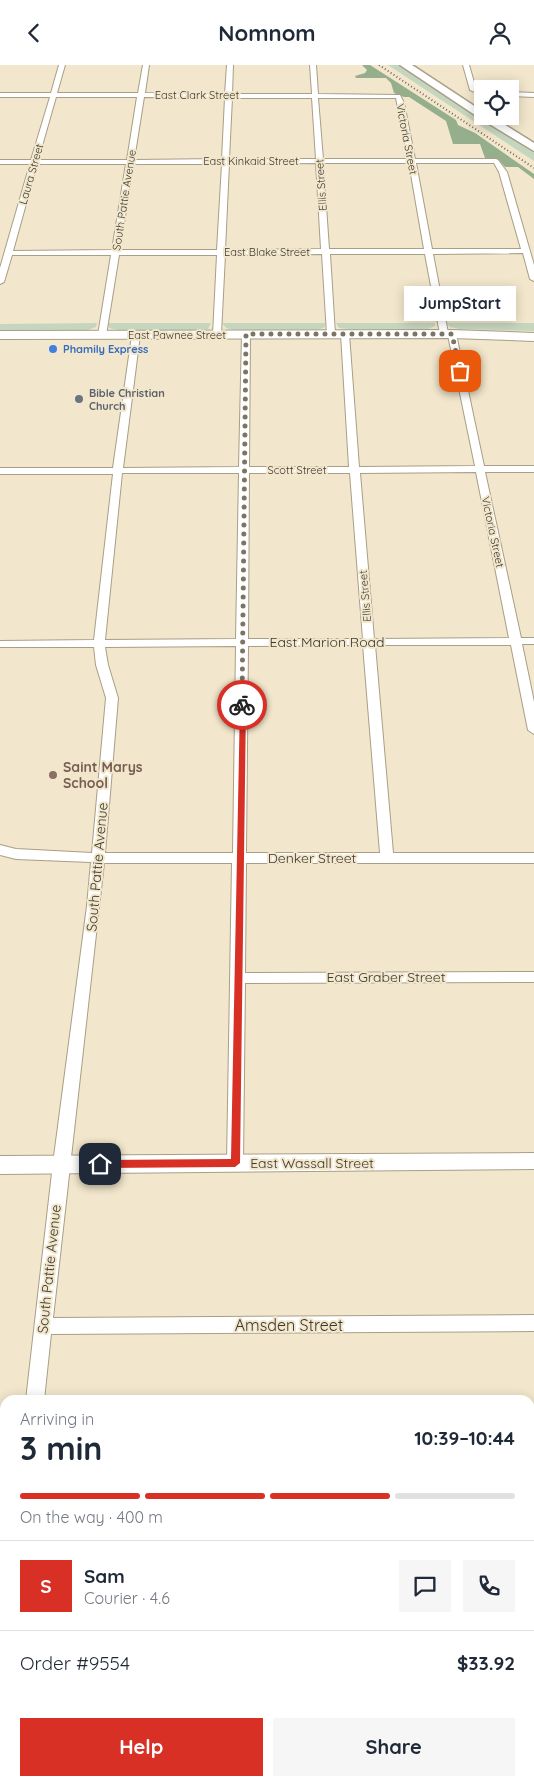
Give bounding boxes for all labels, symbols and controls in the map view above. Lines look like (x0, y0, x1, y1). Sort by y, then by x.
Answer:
icon: back (20, 19, 48, 47)
text: Nomnom (218, 19, 316, 47)
icon: person (486, 19, 514, 47)
map controls (474, 80, 519, 125)
button: locate (474, 80, 519, 125)
street label: East Clark Street (155, 88, 239, 102)
street label: Victoria Street (393, 102, 421, 176)
street label: Laura Street (16, 142, 46, 206)
street label: South Pattie Avenue (109, 149, 139, 251)
street label: East Kinkaid Street (203, 154, 299, 168)
street label: Ellis Street (312, 158, 330, 211)
street label: East Blake Street (224, 245, 310, 259)
callout: JumpStart (404, 286, 516, 321)
text: JumpStart (419, 293, 501, 313)
street label: East Pawnee Street (128, 328, 226, 342)
place label: Phamily Express (63, 342, 148, 356)
marker: Phamily Express (47, 343, 59, 355)
pin (439, 350, 481, 392)
icon: bag (446, 357, 474, 385)
place label: Bible Christian Church (89, 386, 165, 413)
marker: Bible Christian Church (73, 393, 85, 405)
street label: Scott Street (267, 463, 327, 477)
street label: Victoria Street (479, 495, 507, 569)
street label: Ellis Street (356, 569, 374, 622)
street label: East Marion Road (269, 633, 385, 651)
courier (217, 680, 267, 730)
icon: bike (228, 691, 256, 719)
place label: Saint Marys School (63, 758, 143, 792)
marker: Saint Marys School (47, 769, 59, 781)
street label: South Pattie Avenue (82, 802, 112, 932)
street label: Denker Street (268, 849, 357, 867)
street label: East Graber Street (327, 968, 446, 986)
pin (79, 1143, 121, 1185)
icon: home (86, 1150, 114, 1178)
street label: East Wassall Street (250, 1154, 374, 1172)
street label: South Pattie Avenue (33, 1203, 65, 1334)
street label: Amsden Street (235, 1315, 343, 1335)
text: Arriving in (20, 1409, 94, 1429)
text: 10:39–10:44 (414, 1426, 515, 1450)
text: 3 min (20, 1428, 102, 1468)
text: On the way · 400 m (20, 1507, 163, 1527)
button: chat (399, 1560, 451, 1612)
button: phone (463, 1560, 515, 1612)
text: Sam (84, 1564, 125, 1588)
text: S (40, 1574, 52, 1598)
text: Courier · 4.6 (84, 1588, 170, 1608)
text: Order #9554 (20, 1651, 130, 1675)
text: $33.92 (457, 1651, 515, 1675)
button: Help (20, 1718, 263, 1776)
button: Share (273, 1718, 515, 1776)

